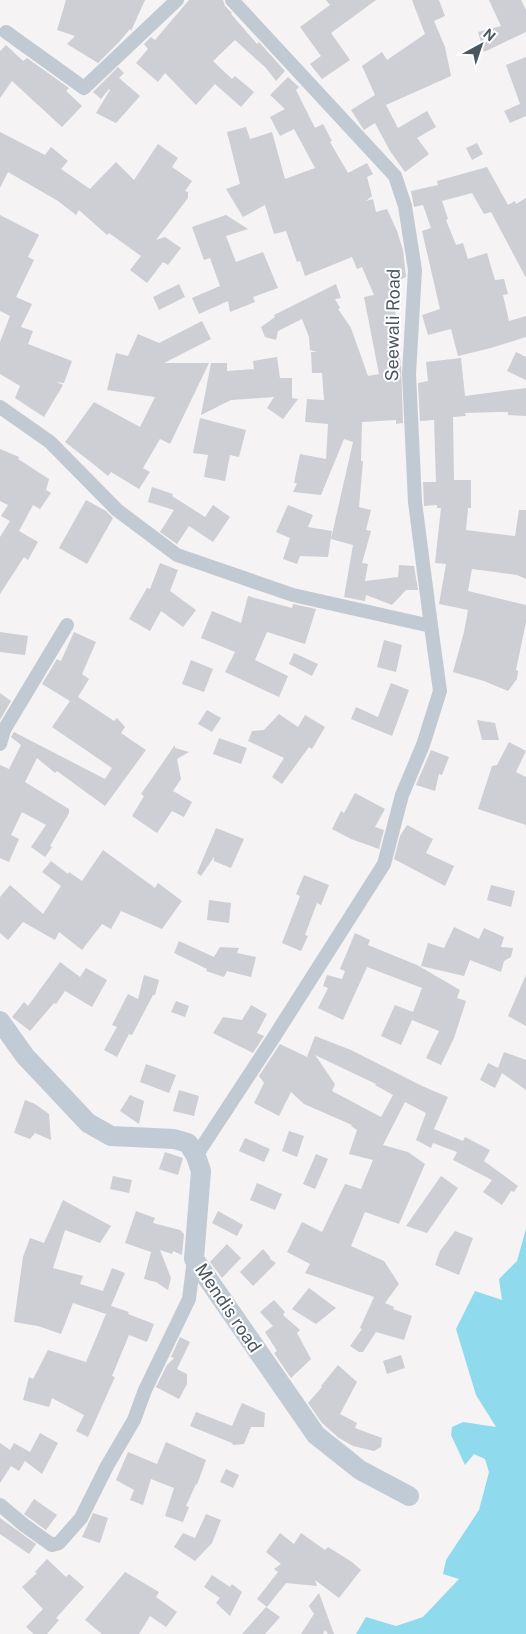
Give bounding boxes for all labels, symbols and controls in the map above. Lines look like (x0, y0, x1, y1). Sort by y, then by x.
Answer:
north arrow (456, 20, 506, 70)
text: N (480, 25, 499, 45)
street label: Seewali Road (381, 268, 404, 382)
street label: Mendis road (191, 1259, 266, 1356)

